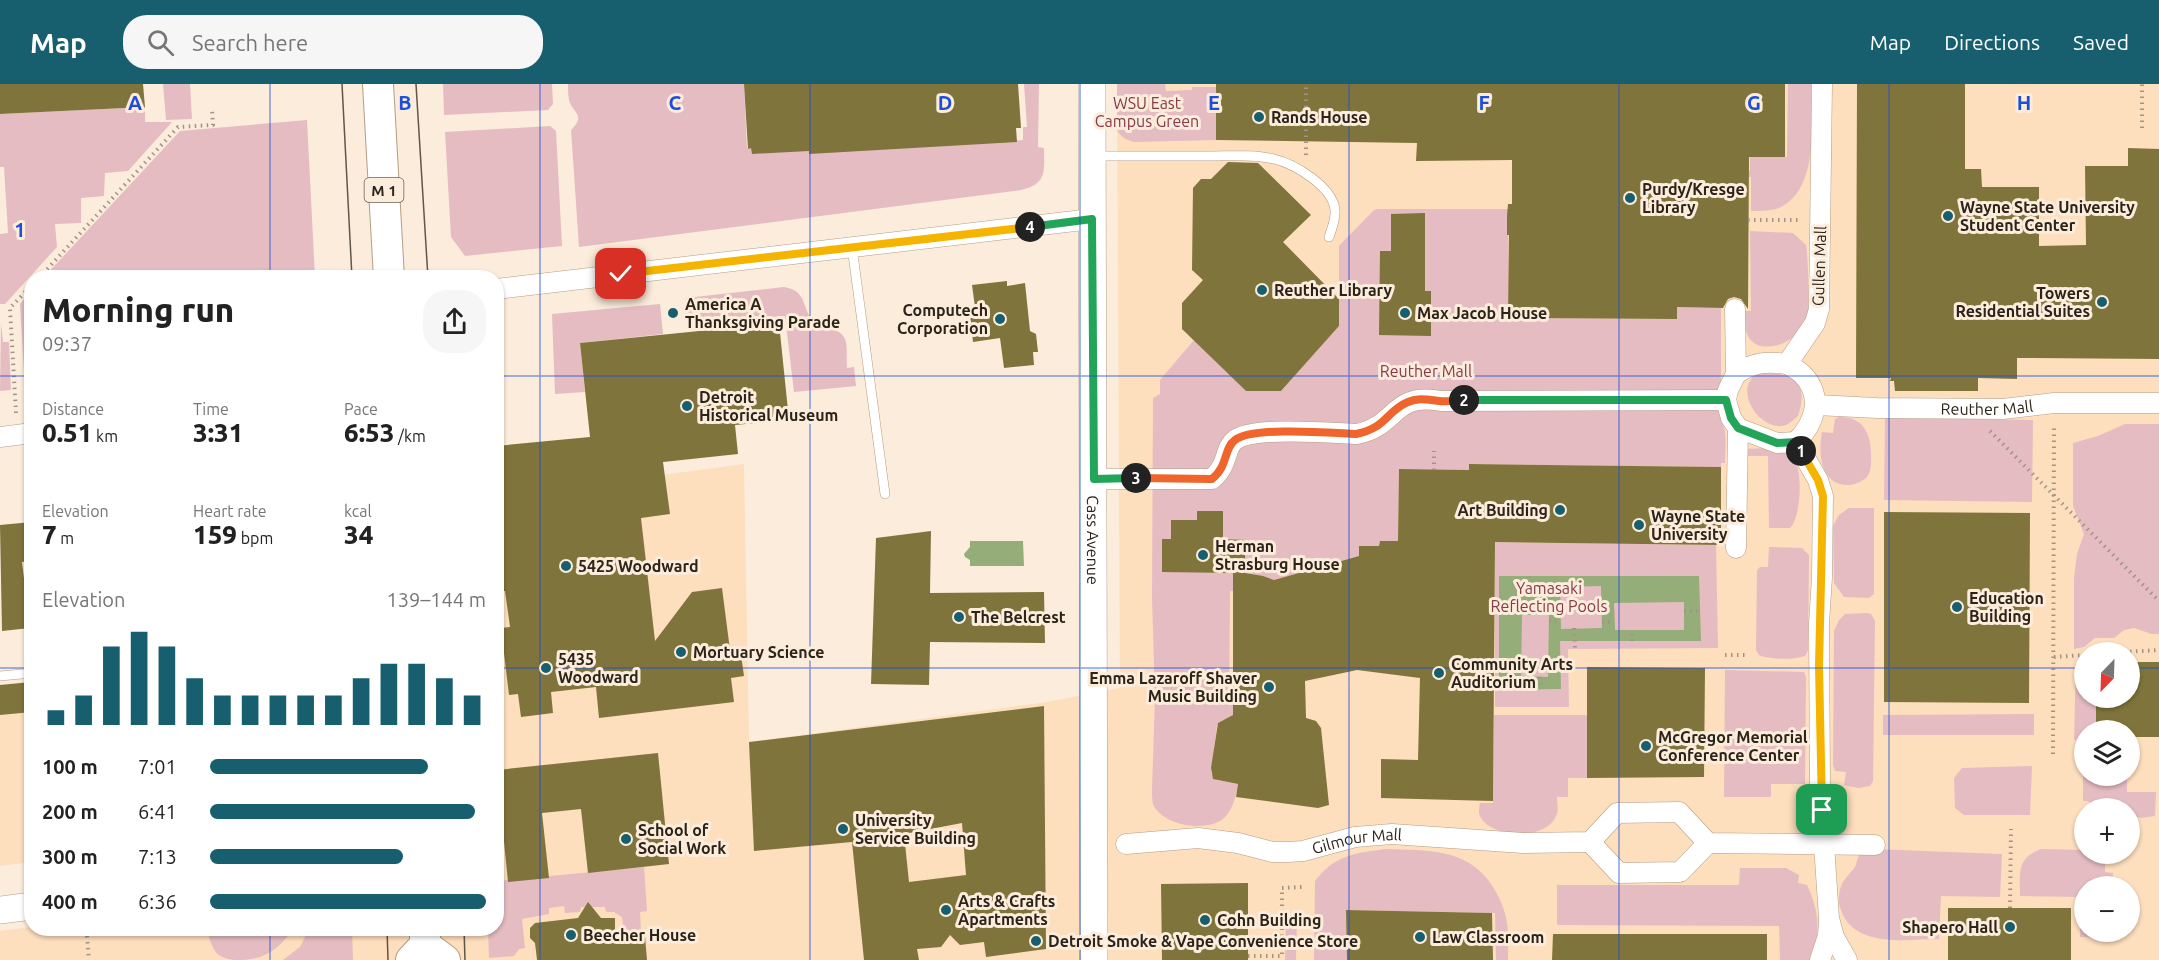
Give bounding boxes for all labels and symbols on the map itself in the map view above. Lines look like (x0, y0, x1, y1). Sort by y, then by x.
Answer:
text: A (128, 91, 142, 114)
text: B (398, 91, 412, 114)
text: C (669, 91, 682, 114)
text: D (938, 91, 952, 114)
text: E (1208, 91, 1220, 114)
text: F (1478, 91, 1490, 114)
text: G (1747, 91, 1761, 114)
text: H (2017, 91, 2031, 114)
park label: WSU East Campus Green (1095, 94, 1199, 130)
place label: Rands House (1271, 108, 1368, 126)
marker: Rands House (1252, 110, 1266, 124)
road number: M 1 (364, 178, 404, 202)
place label: Purdy/Kresge Library (1642, 180, 1745, 216)
marker: Purdy/Kresge Library (1623, 191, 1637, 205)
place label: Wayne State University Student Center (1960, 198, 2135, 234)
marker: Wayne State University Student Center (1941, 209, 1955, 223)
pin: 4 (1015, 212, 1045, 242)
text: 1 (14, 218, 26, 241)
street label: Gullen Mall (1809, 226, 1829, 306)
pin (595, 248, 646, 299)
place label: Reuther Library (1274, 281, 1393, 299)
marker: Reuther Library (1255, 283, 1269, 297)
place label: Towers Residential Suites (1955, 284, 2090, 320)
place label: America A Thanksgiving Parade (685, 295, 840, 331)
marker: Towers Residential Suites (2095, 295, 2109, 309)
place label: Computech Corporation (897, 301, 988, 337)
place label: Max Jacob House (1417, 304, 1547, 322)
marker: America A Thanksgiving Parade (666, 306, 680, 320)
marker: Max Jacob House (1398, 306, 1412, 320)
marker: Computech Corporation (993, 312, 1007, 326)
park label: Reuther Mall (1380, 362, 1472, 380)
pin: 2 (1449, 385, 1479, 415)
place label: Detroit Historical Museum (699, 388, 838, 424)
street label: Reuther Mall (1941, 397, 2034, 418)
marker: Detroit Historical Museum (680, 399, 694, 413)
pin: 1 (1786, 436, 1816, 466)
pin: 3 (1121, 463, 1151, 493)
street label: Cass Avenue (1084, 495, 1102, 585)
place label: Art Building (1457, 501, 1548, 519)
marker: Art Building (1553, 503, 1567, 517)
place label: Wayne State University (1651, 507, 1745, 543)
marker: Wayne State University (1632, 518, 1646, 532)
place label: Herman Strasburg House (1215, 537, 1340, 573)
marker: Herman Strasburg House (1196, 548, 1210, 562)
place label: 5425 Woodward (578, 557, 698, 575)
marker: 5425 Woodward (559, 559, 573, 573)
park label: Yamasaki Reflecting Pools (1491, 579, 1607, 615)
place label: Education Building (1969, 589, 2044, 625)
marker: Education Building (1950, 600, 1964, 614)
place label: The Belcrest (971, 608, 1066, 626)
marker: The Belcrest (952, 610, 966, 624)
north arrow (2074, 642, 2140, 708)
place label: Mortuary Science (693, 643, 824, 661)
marker: Mortuary Science (674, 645, 688, 659)
place label: 5435 Woodward (558, 650, 639, 686)
place label: Community Arts Auditorium (1451, 655, 1573, 691)
marker: 5435 Woodward (539, 661, 553, 675)
marker: Community Arts Auditorium (1432, 666, 1446, 680)
place label: Emma Lazaroff Shaver Music Building (1089, 669, 1257, 705)
marker: Emma Lazaroff Shaver Music Building (1262, 680, 1276, 694)
place label: McGregor Memorial Conference Center (1658, 728, 1808, 764)
marker: McGregor Memorial Conference Center (1639, 739, 1653, 753)
pin (1796, 784, 1847, 835)
place label: University Service Building (855, 811, 976, 847)
place label: School of Social Work (638, 821, 726, 857)
marker: University Service Building (836, 822, 850, 836)
street label: Gilmour Mall (1310, 825, 1403, 857)
marker: School of Social Work (619, 832, 633, 846)
place label: Arts & Crafts Apartments (958, 892, 1055, 928)
marker: Arts & Crafts Apartments (939, 903, 953, 917)
place label: Cohn Building (1217, 911, 1321, 929)
marker: Cohn Building (1198, 913, 1212, 927)
place label: Shapero Hall (1902, 918, 1998, 936)
marker: Shapero Hall (2003, 920, 2017, 934)
place label: Beecher House (583, 926, 696, 944)
marker: Beecher House (564, 928, 578, 942)
place label: Law Classroom (1432, 928, 1544, 946)
marker: Law Classroom (1413, 930, 1427, 944)
place label: Detroit Smoke & Vape Convenience Store (1048, 932, 1358, 950)
marker: Detroit Smoke & Vape Convenience Store (1029, 934, 1043, 948)

